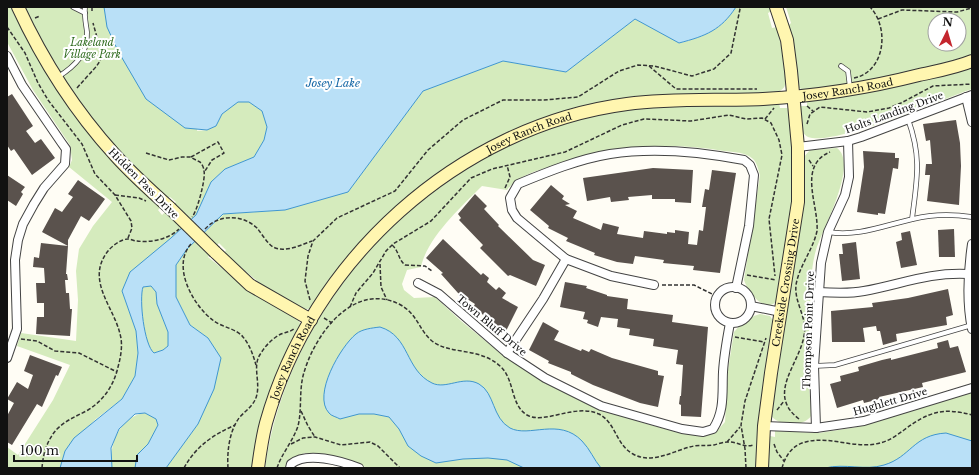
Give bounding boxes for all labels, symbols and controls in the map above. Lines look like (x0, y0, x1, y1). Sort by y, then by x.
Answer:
north arrow (927, 12, 967, 52)
text: N (942, 15, 954, 30)
park label: Lakeland Village Park (63, 36, 121, 61)
street label: Josey Ranch Road (800, 75, 894, 103)
water label: Josey Lake (305, 76, 360, 90)
street label: Holts Landing Drive (843, 88, 946, 136)
street label: Josey Ranch Road (482, 110, 574, 157)
street label: Hidden Pass Drive (106, 145, 182, 222)
street label: Creekside Crossing Drive (769, 217, 802, 348)
street label: Thompson Point Drive (800, 270, 817, 389)
street label: Town Bluff Drive (454, 292, 530, 359)
street label: Josey Ranch Road (267, 314, 318, 404)
street label: Hughlett Drive (852, 385, 929, 418)
scale bar (14, 437, 137, 463)
text: 100 m (20, 443, 59, 458)

